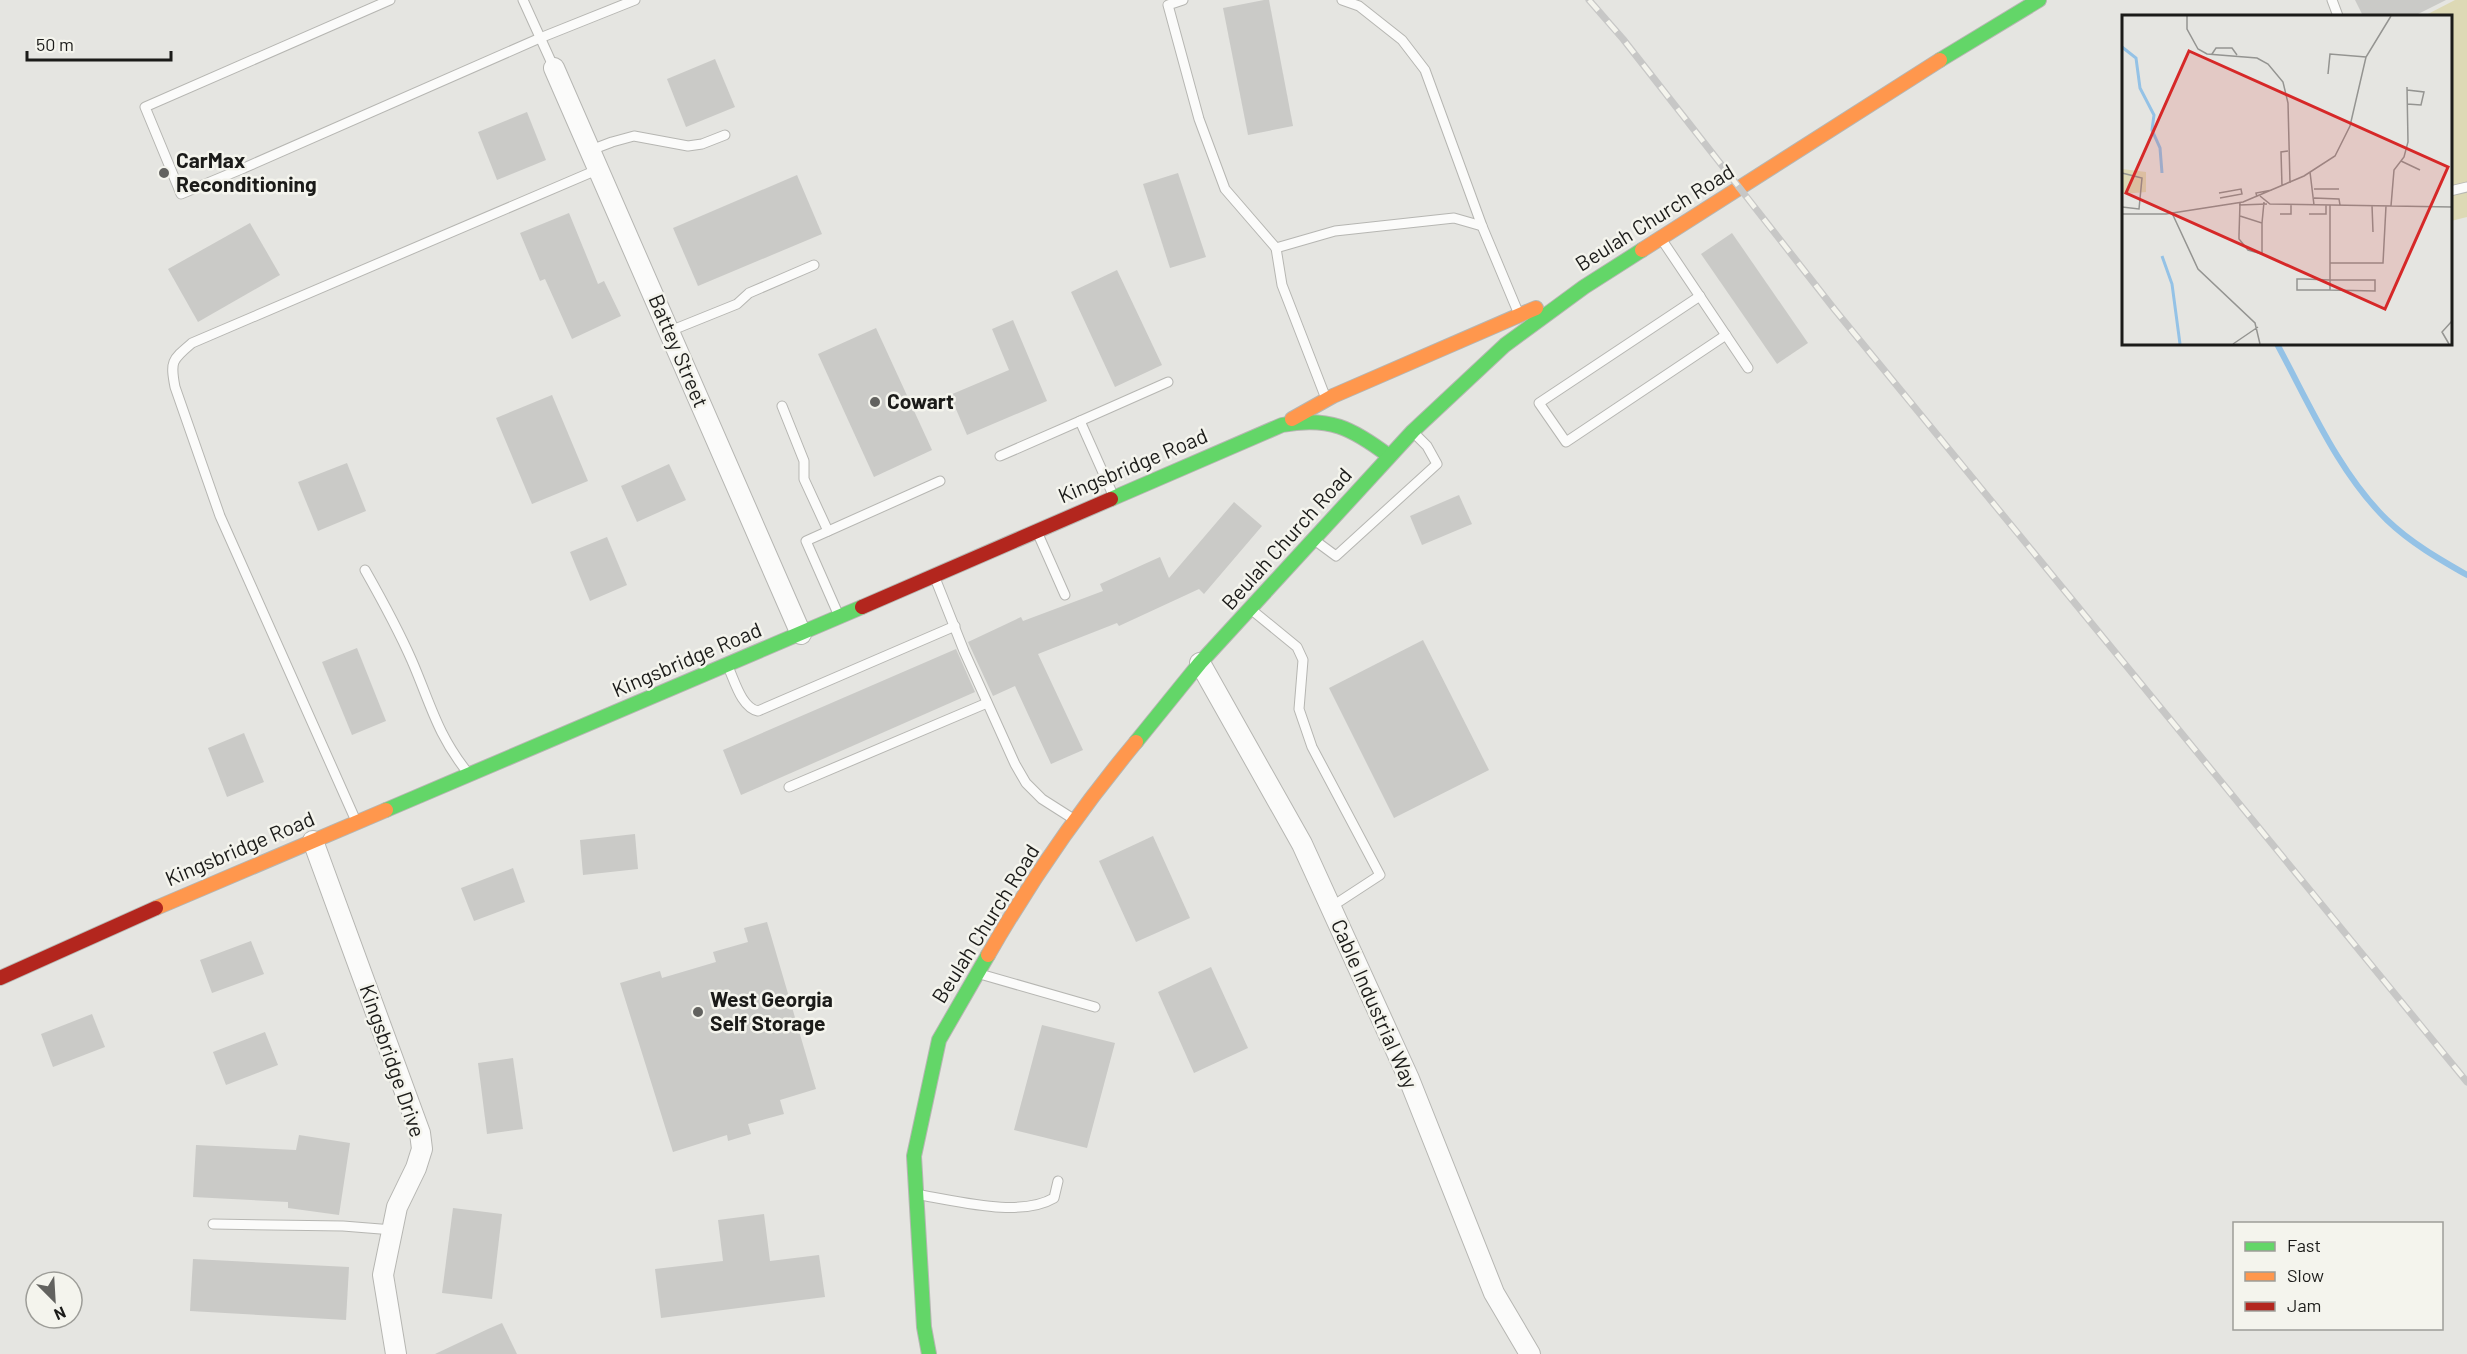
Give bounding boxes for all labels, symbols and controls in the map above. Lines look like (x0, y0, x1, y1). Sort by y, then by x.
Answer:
inset map (2122, 15, 2452, 345)
scale bar (27, 24, 171, 62)
text: 50 m (36, 33, 74, 55)
place label: CarMax Reconditioning (176, 147, 317, 196)
street label: Beulah Church Road (1570, 158, 1738, 276)
marker: CarMax Reconditioning (157, 166, 171, 180)
street label: Battey Street (644, 290, 714, 411)
place label: Cowart (887, 388, 954, 413)
marker: Cowart (868, 395, 882, 409)
street label: Kingsbridge Road (1054, 422, 1211, 507)
street label: Beulah Church Road (1216, 462, 1356, 614)
street label: Kingsbridge Road (608, 616, 765, 701)
street label: Kingsbridge Road (161, 805, 318, 890)
street label: Beulah Church Road (926, 839, 1044, 1007)
street label: Cable Industrial Way (1327, 915, 1424, 1092)
street label: Kingsbridge Drive (356, 981, 431, 1140)
place label: West Georgia Self Storage (710, 986, 833, 1035)
marker: West Georgia Self Storage (691, 1005, 705, 1019)
legend (2233, 1222, 2443, 1330)
text: Fast (2287, 1234, 2321, 1256)
text: Slow (2287, 1264, 2324, 1286)
north arrow (24, 1270, 84, 1330)
text: Jam (2287, 1294, 2321, 1316)
text: N (52, 1303, 69, 1325)

